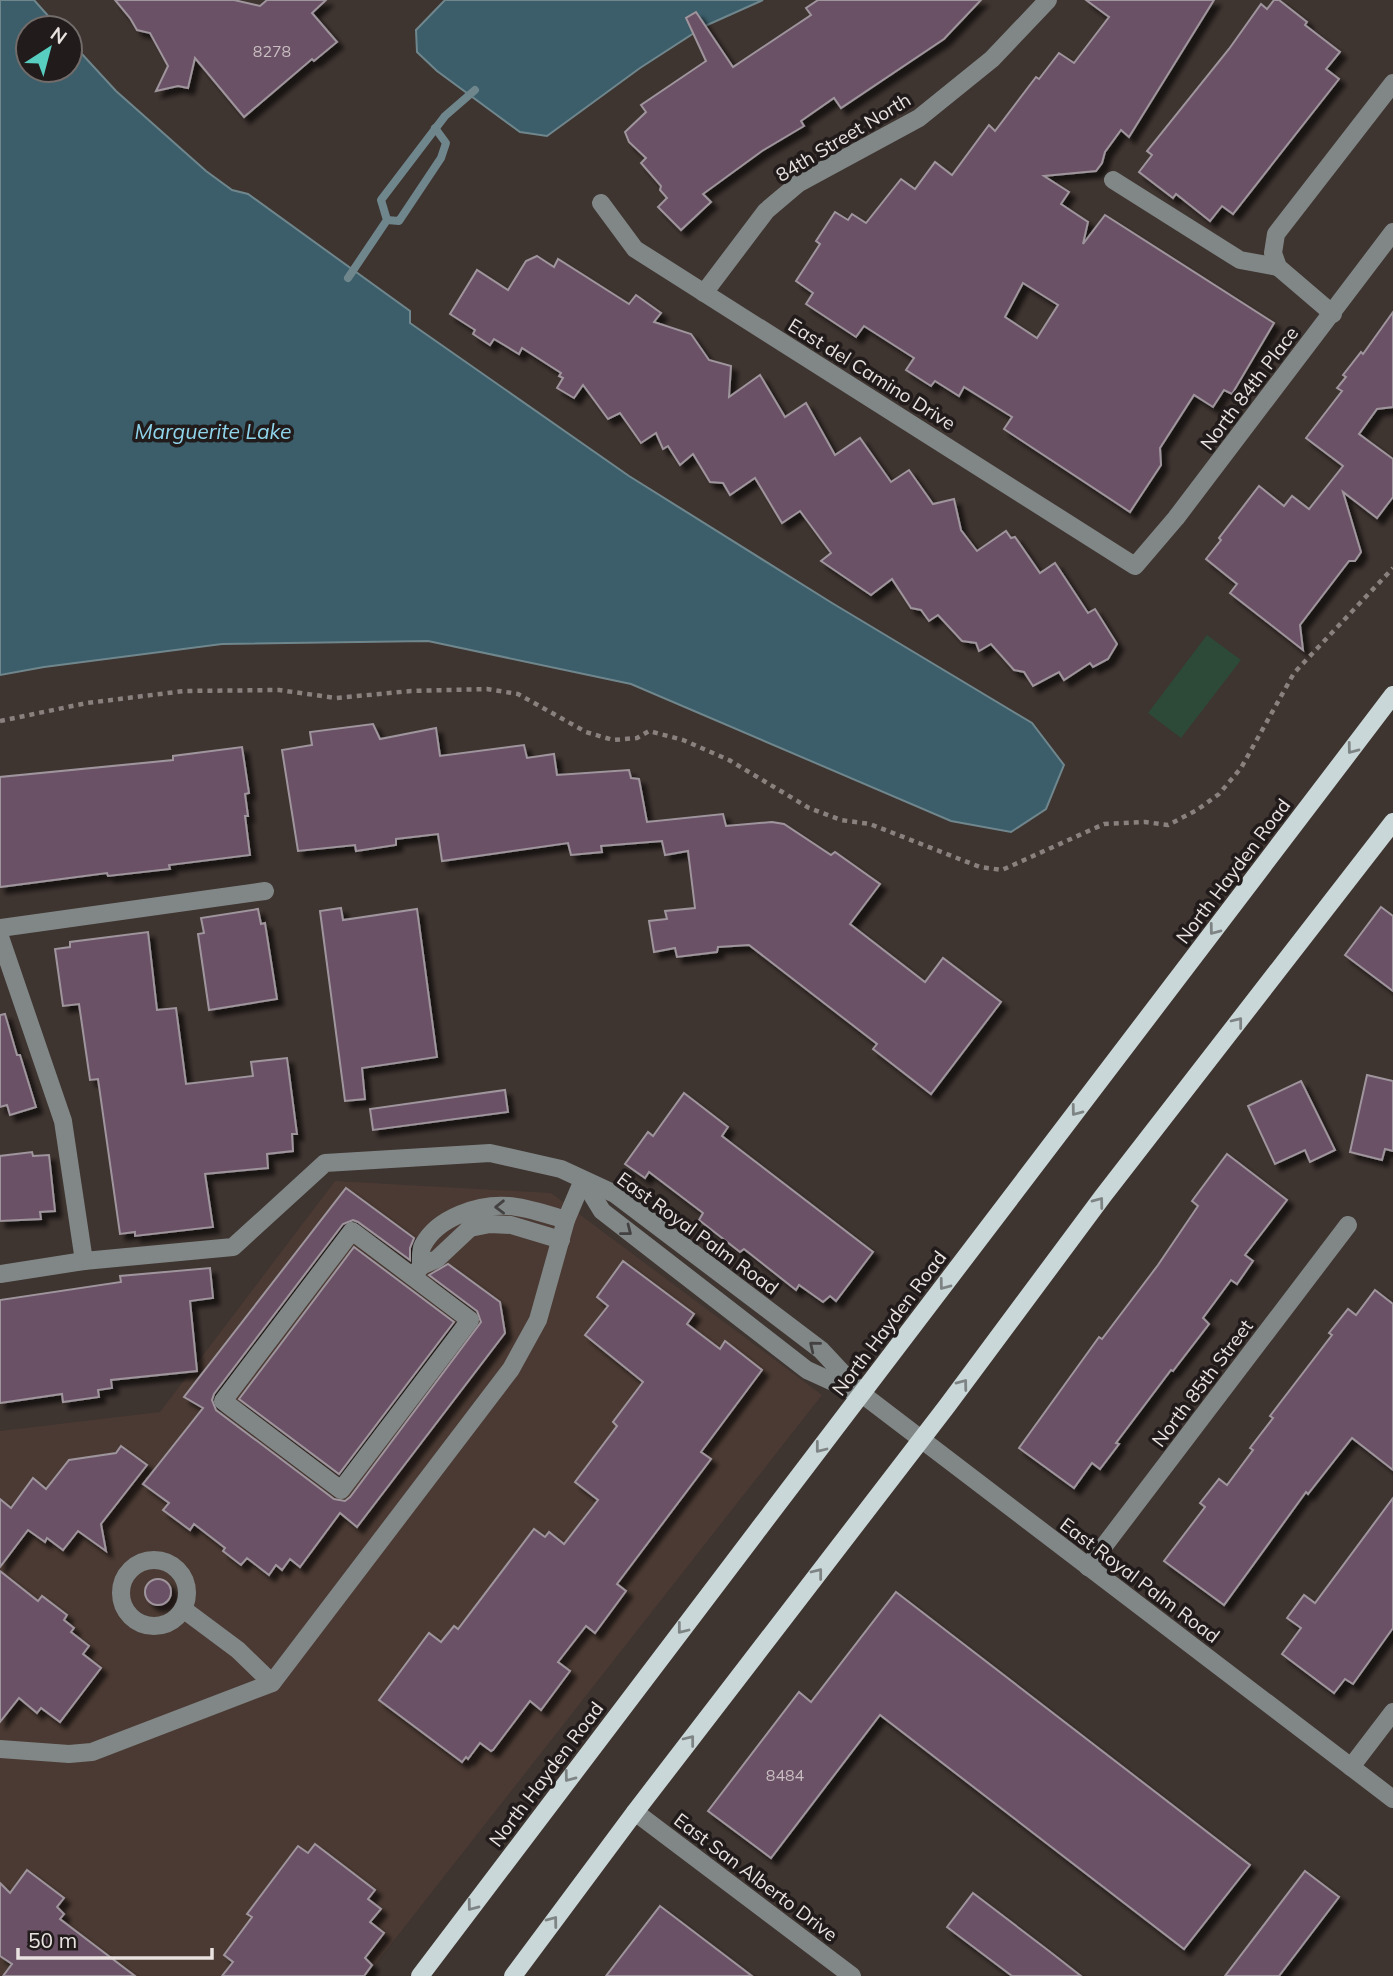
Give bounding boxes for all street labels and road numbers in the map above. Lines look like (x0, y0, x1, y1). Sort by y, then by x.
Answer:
street label: 84th Street North (771, 87, 915, 187)
street label: East del Camino Drive (784, 313, 960, 435)
street label: North 84th Place (1195, 321, 1303, 455)
street label: North Hayden Road (1171, 794, 1295, 948)
street label: East Royal Palm Road (613, 1166, 783, 1300)
street label: North Hayden Road (827, 1246, 951, 1400)
street label: North 85th Street (1146, 1314, 1258, 1451)
street label: East Royal Palm Road (1055, 1512, 1225, 1648)
street label: North Hayden Road (484, 1697, 608, 1851)
street label: East San Alberto Drive (669, 1808, 843, 1946)

